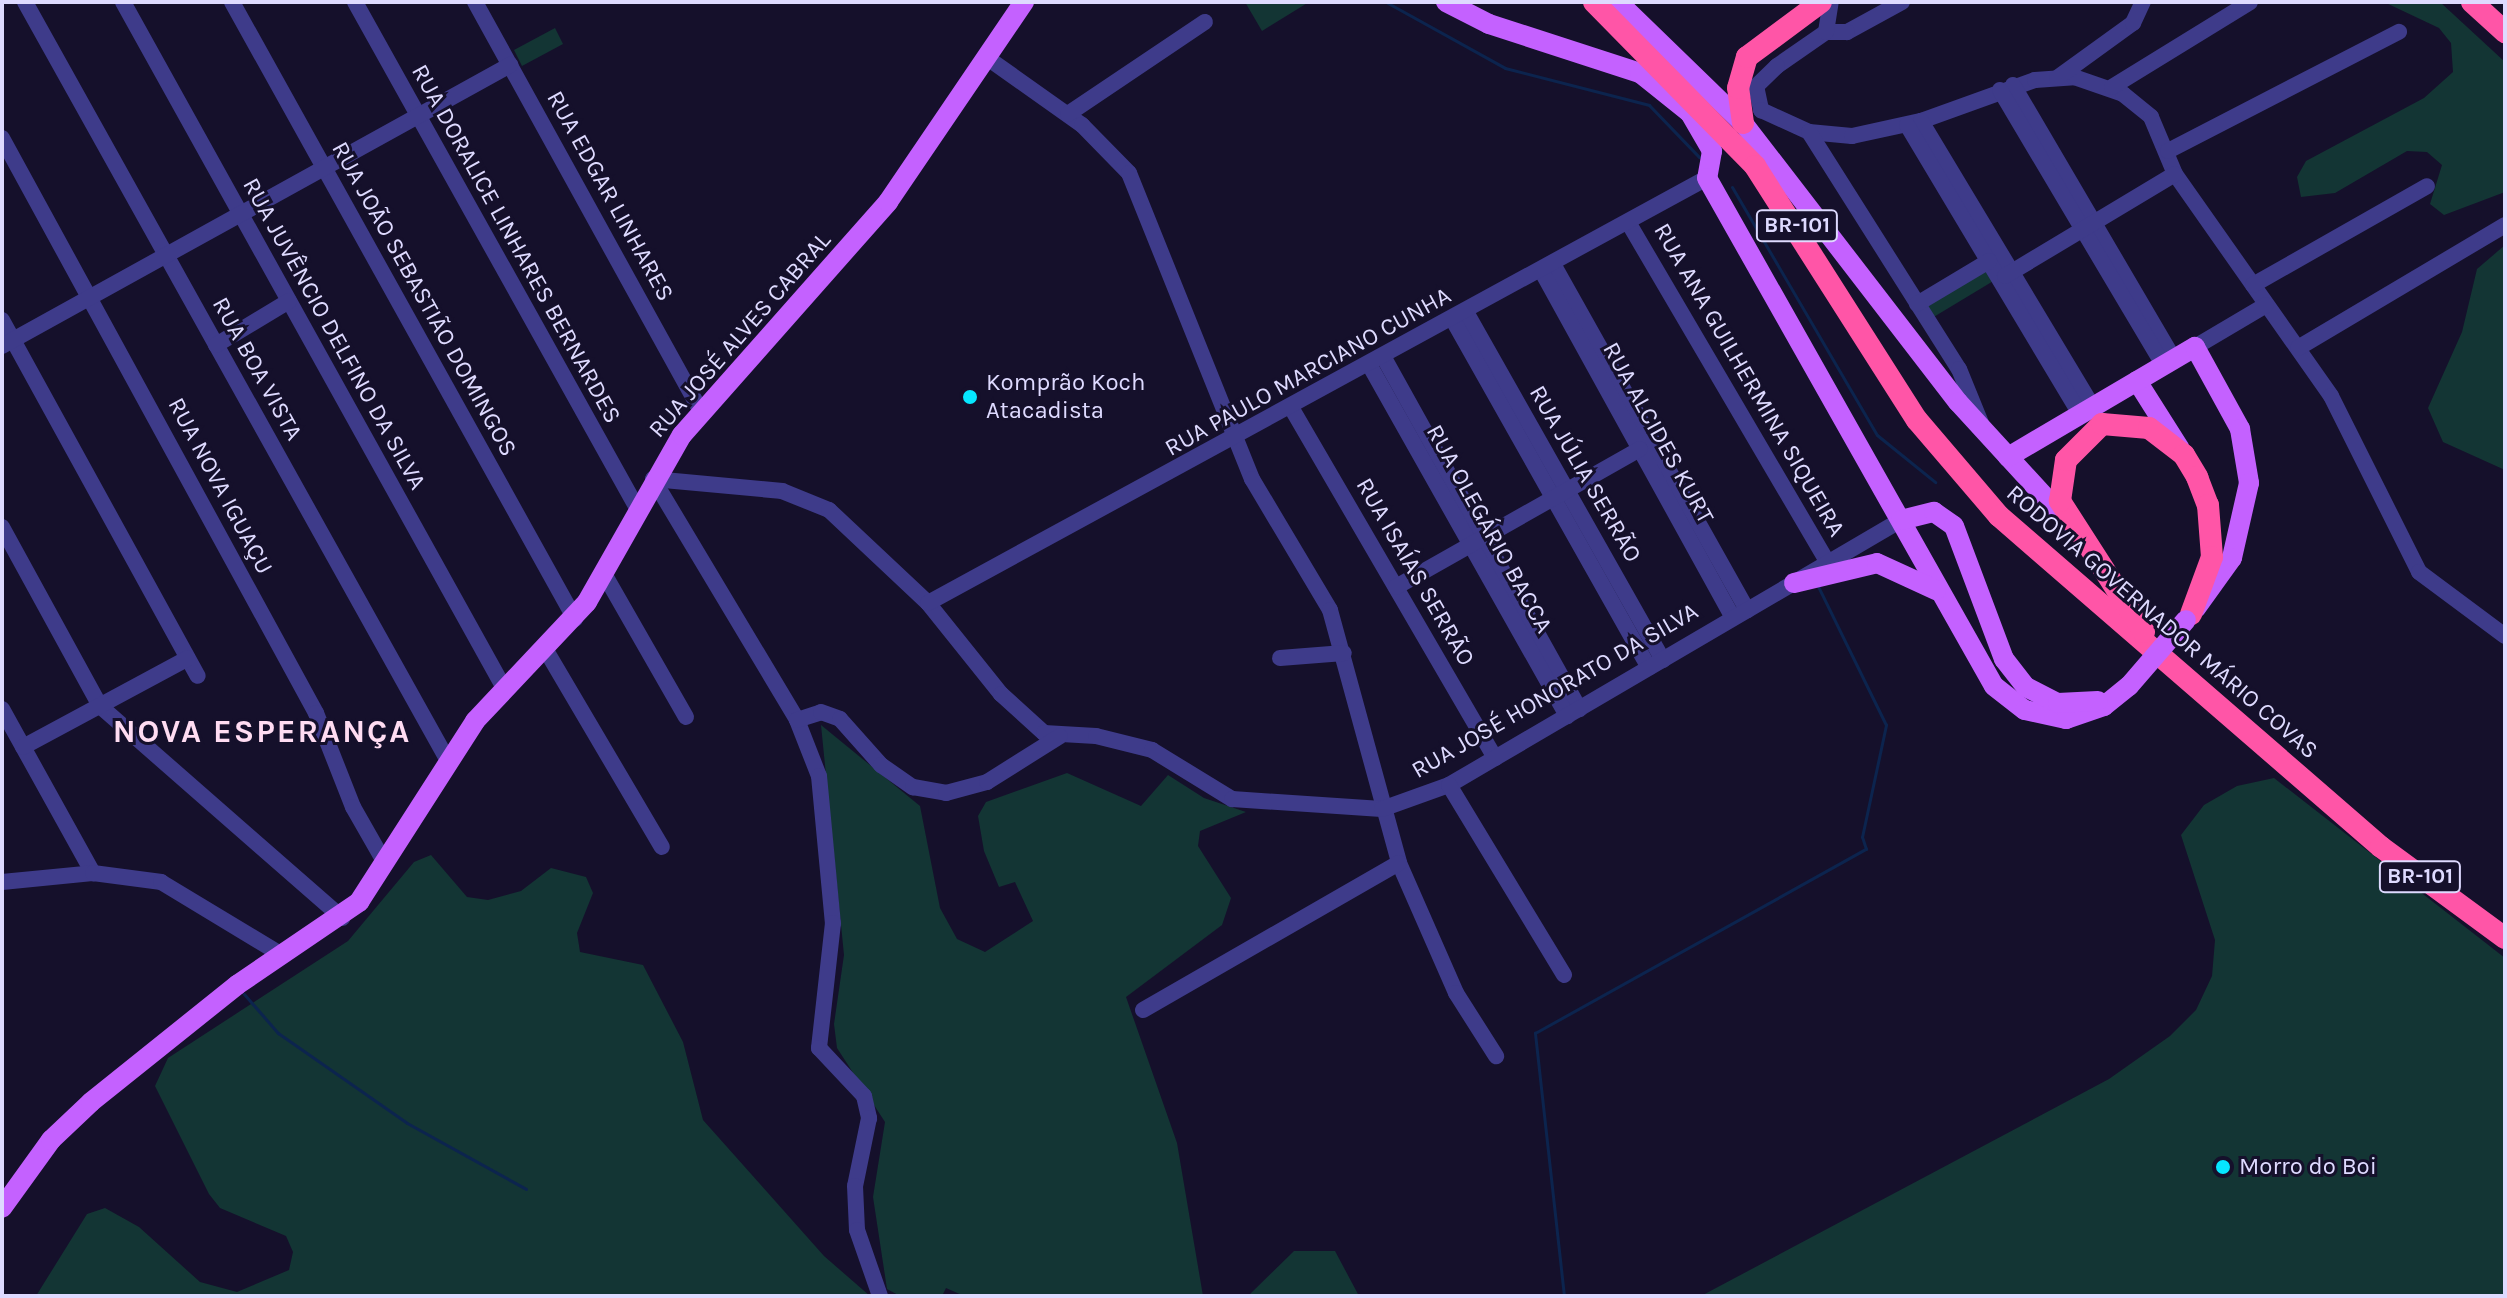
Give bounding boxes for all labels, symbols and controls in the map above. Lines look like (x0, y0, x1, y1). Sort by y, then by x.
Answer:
street label: RUA DORALICE LINHARES BERNARDES (405, 59, 627, 429)
street label: RUA EDGAR LINHARES (540, 86, 680, 306)
street label: RUA JOÃO SEBASTIÃO DOMINGOS (325, 137, 523, 461)
street label: RUA JUVÊNCIO DELFINO DA SILVA (236, 173, 432, 495)
road number: BR-101 (1755, 208, 1839, 244)
street label: RUA ANA GUILHERMINA SIQUEIRA (1647, 218, 1851, 542)
street label: RUA JOSÉ ALVES CABRAL (643, 226, 837, 444)
street label: RUA PAULO MARCIANO CUNHA (1160, 281, 1456, 463)
street label: RUA BOA VISTA (206, 292, 308, 446)
street label: RUA ALCIDES KURT (1596, 337, 1720, 529)
place label: Komprão Koch Atacadista (986, 369, 1145, 425)
street label: RUA JÚLIA SERRÃO (1523, 380, 1647, 568)
marker: Komprão Koch Atacadista (961, 388, 979, 406)
street label: RUA NOVA IGUAÇU (161, 393, 279, 579)
street label: RUA OLEGÁRIO BACCA (1420, 420, 1558, 638)
street label: RUA ISAÍAS SERRÃO (1349, 473, 1481, 671)
street label: RODOVIA GOVERNADOR MÁRIO COVAS (2000, 479, 2324, 765)
street label: RUA JOSÉ HONORATO DA SILVA (1407, 597, 1703, 785)
district label: NOVA ESPERANÇA (113, 713, 411, 751)
road number: BR-101 (2378, 859, 2462, 895)
place label: Morro do Boi (2239, 1153, 2377, 1181)
marker: Morro do Boi (2214, 1158, 2232, 1176)

